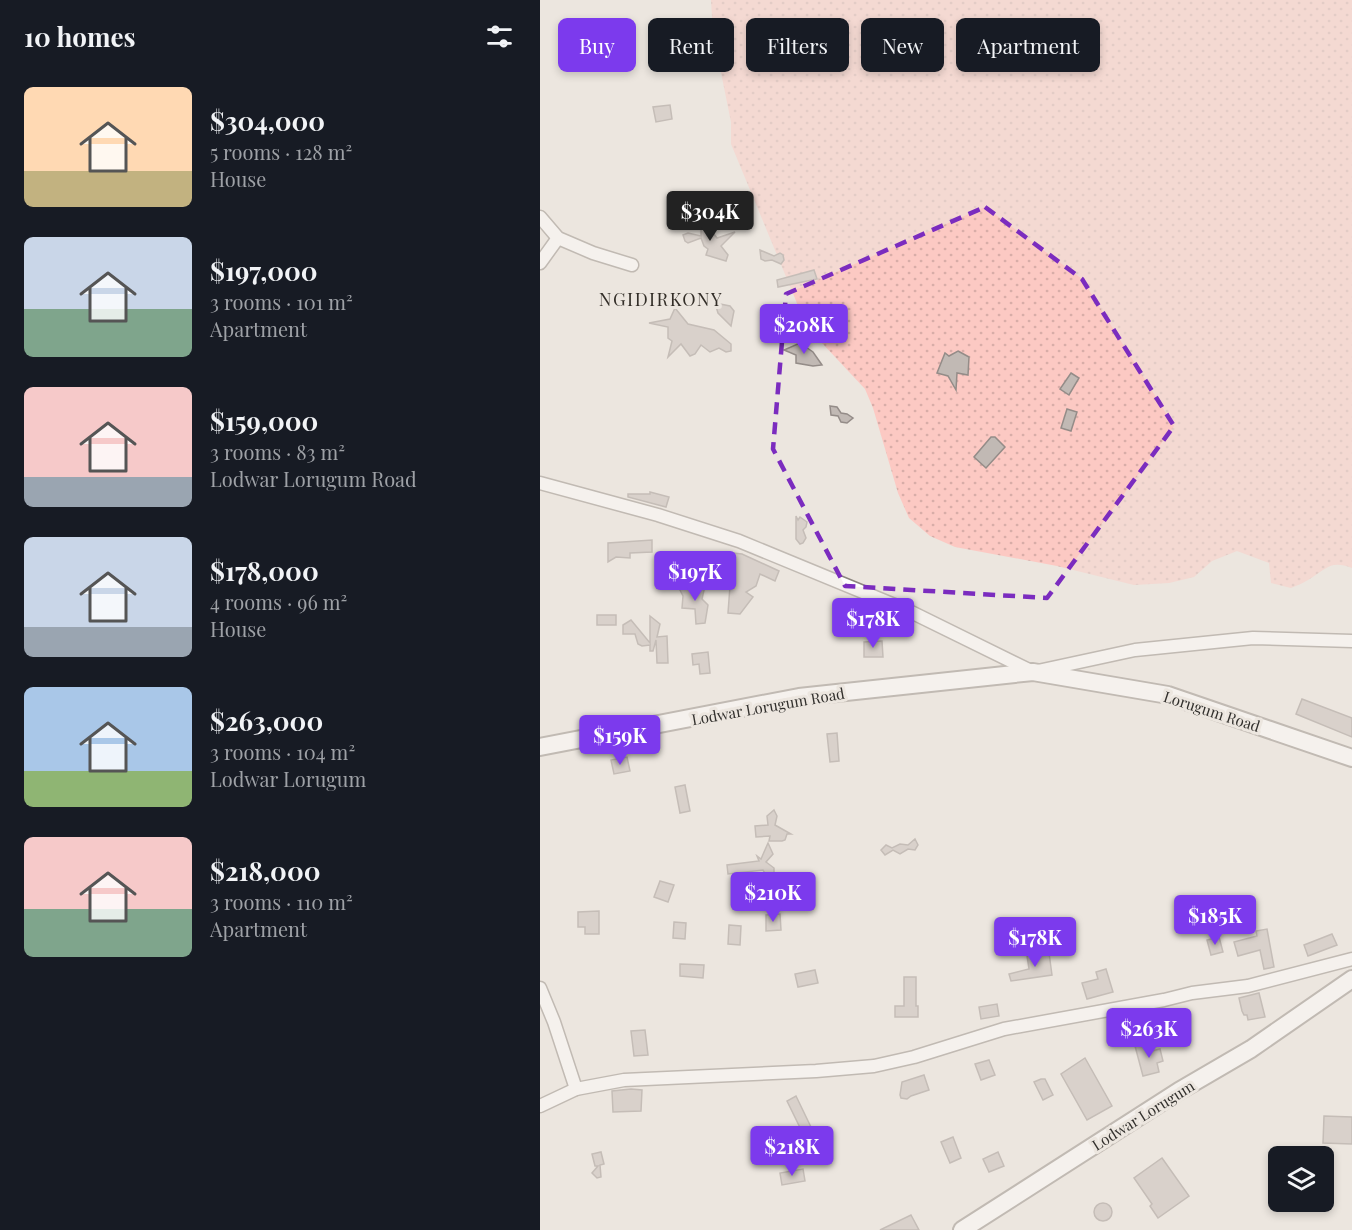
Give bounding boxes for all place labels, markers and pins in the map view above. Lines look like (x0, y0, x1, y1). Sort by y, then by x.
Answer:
pin: $304K (668, 191, 752, 242)
pin: $208K (762, 304, 846, 355)
pin: $197K (653, 551, 737, 602)
pin: $178K (831, 598, 915, 649)
pin: $159K (578, 715, 662, 766)
pin: $210K (731, 872, 815, 923)
pin: $185K (1173, 895, 1257, 946)
pin: $178K (993, 917, 1077, 968)
pin: $263K (1107, 1008, 1191, 1059)
pin: $218K (750, 1126, 834, 1177)

